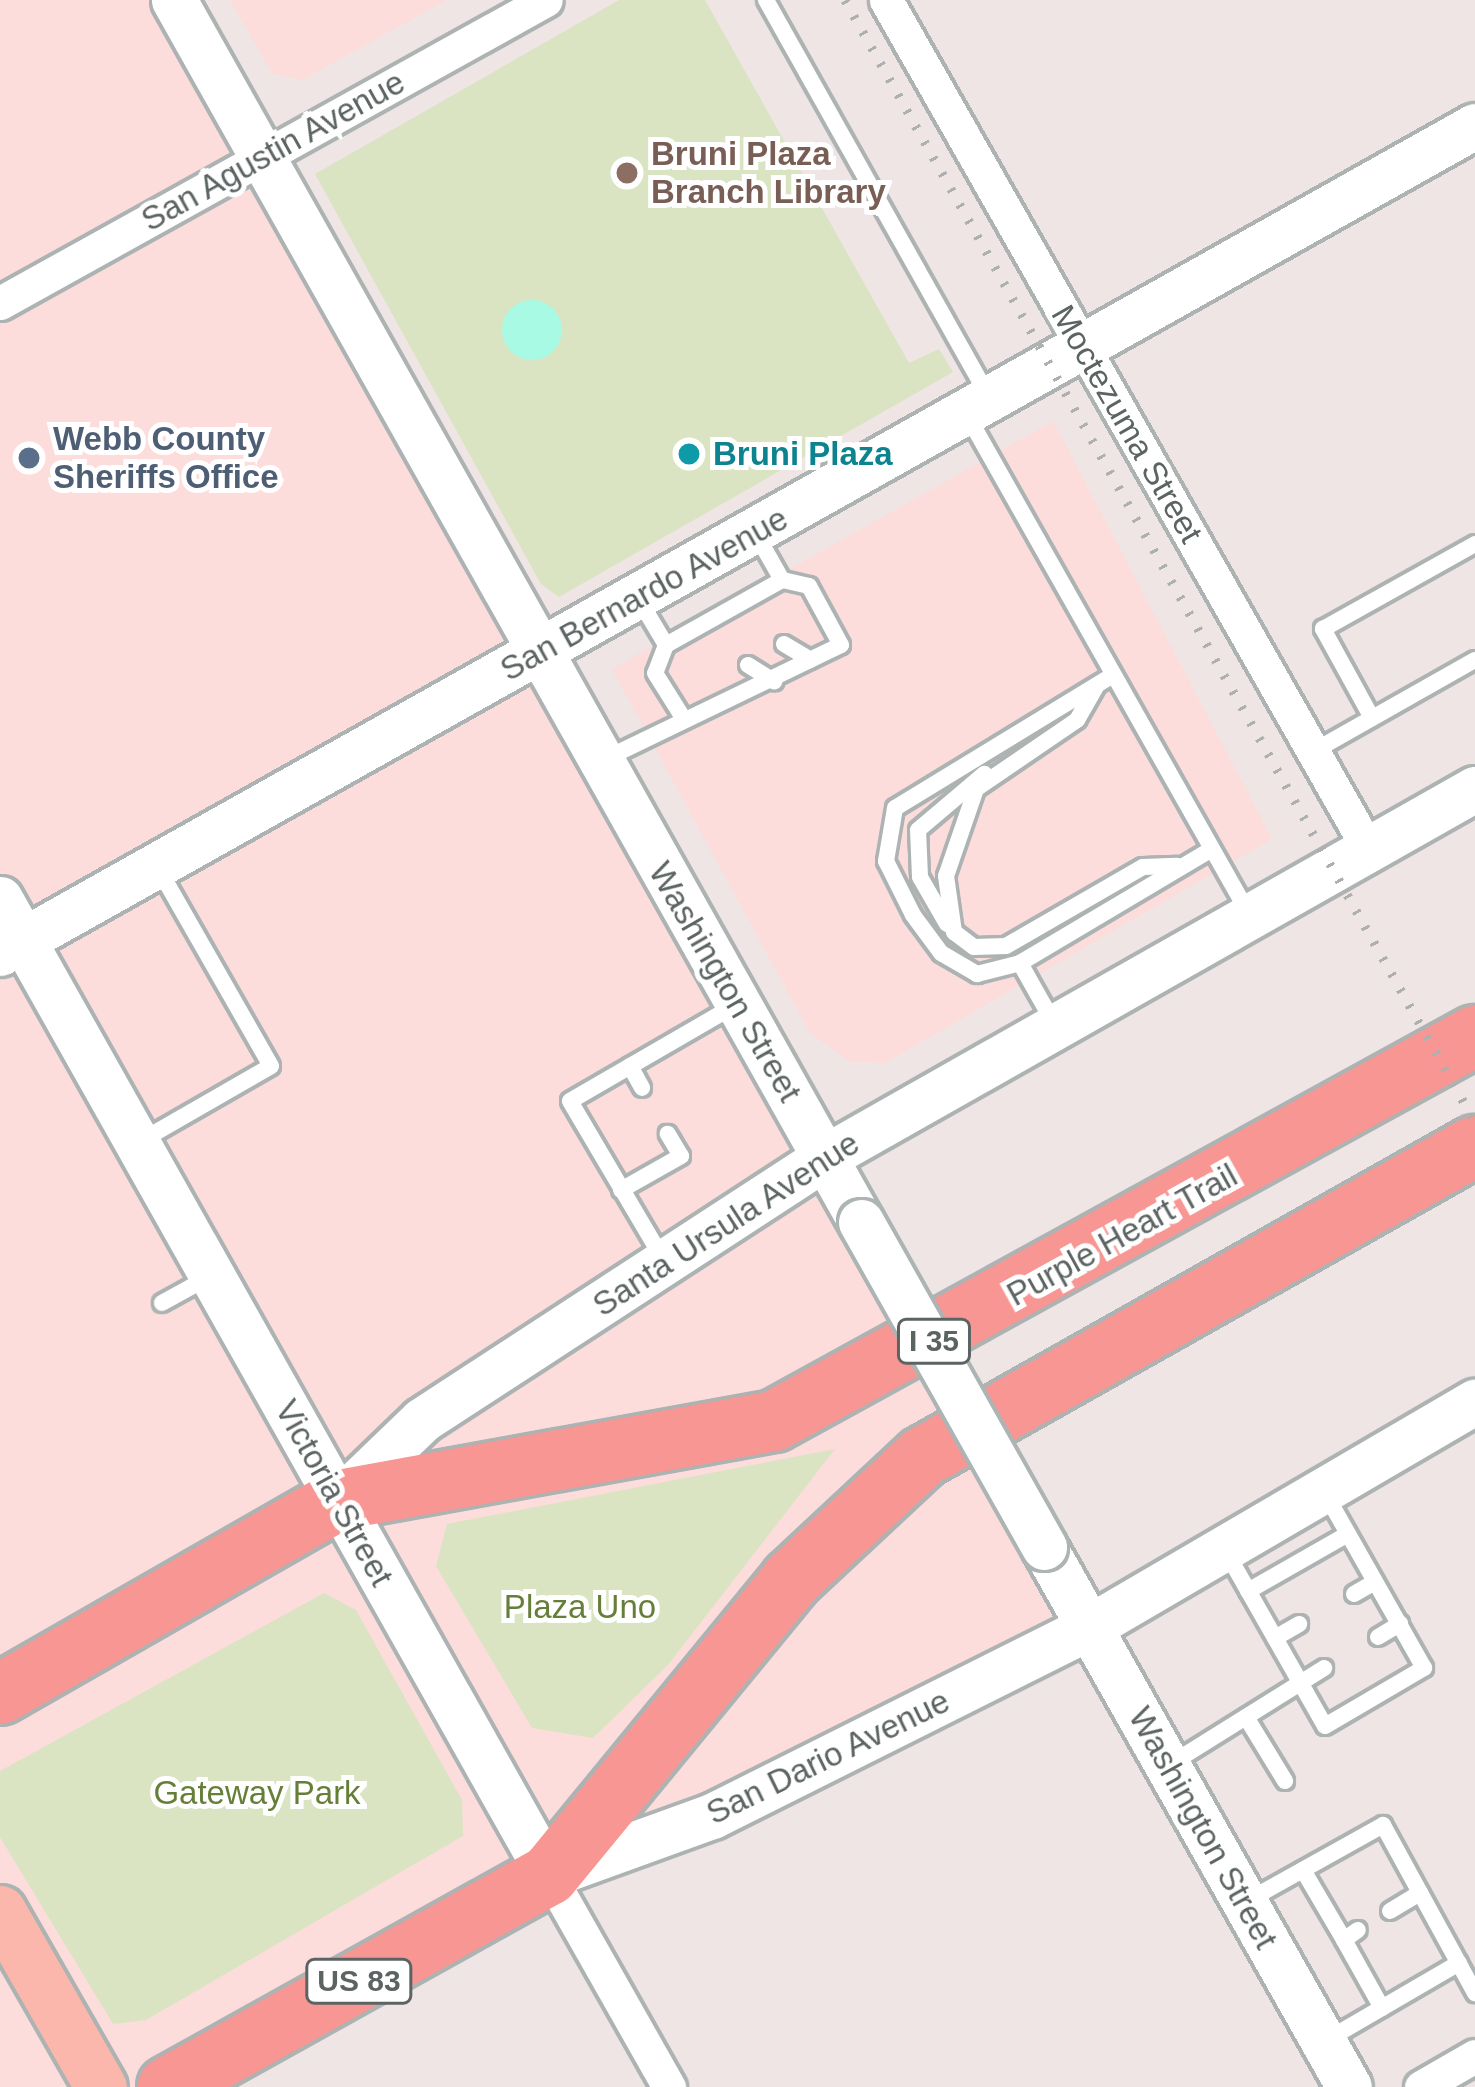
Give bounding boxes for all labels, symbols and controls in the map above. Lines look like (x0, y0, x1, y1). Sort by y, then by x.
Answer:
street label: San Agustin Avenue (133, 61, 413, 241)
place label: Bruni Plaza Branch Library (651, 134, 886, 212)
marker: Bruni Plaza Branch Library (614, 160, 640, 186)
street label: Moctezuma Street (1043, 298, 1211, 550)
place label: Webb County Sheriffs Office (53, 419, 279, 497)
place label: Bruni Plaza (713, 434, 893, 474)
marker: Bruni Plaza (676, 441, 702, 467)
marker: Webb County Sheriffs Office (16, 445, 42, 471)
street label: San Bernardo Avenue (493, 498, 795, 690)
street label: Washington Street (640, 855, 810, 1109)
street label: Santa Ursula Avenue (585, 1123, 867, 1325)
street label: Purple Heart Trail (1000, 1155, 1244, 1315)
road number: I 35 (895, 1317, 973, 1365)
street label: Victoria Street (267, 1393, 401, 1593)
park label: Plaza Uno (504, 1587, 656, 1627)
street label: San Dario Avenue (699, 1681, 957, 1833)
street label: Washington Street (1120, 1700, 1286, 1956)
park label: Gateway Park (153, 1773, 361, 1813)
road number: US 83 (305, 1957, 413, 2005)

